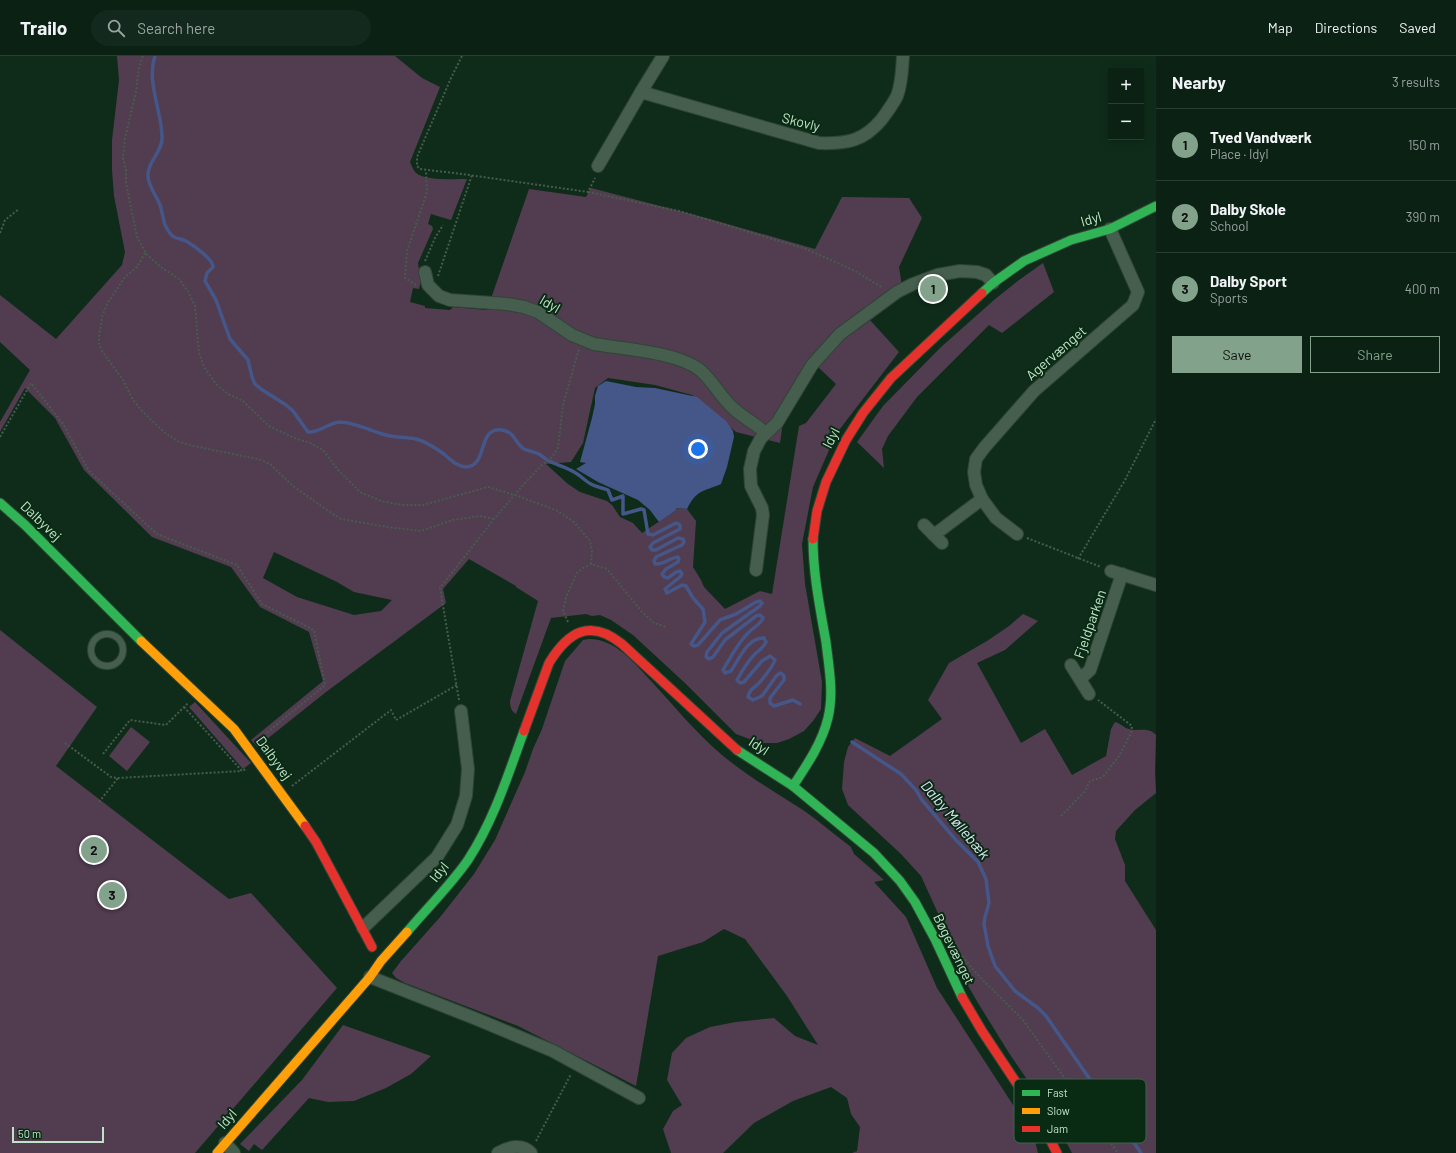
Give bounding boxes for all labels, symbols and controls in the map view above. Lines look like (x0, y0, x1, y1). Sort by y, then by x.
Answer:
search box (91, 10, 371, 46)
text: Trailo (20, 16, 67, 39)
icon: search (105, 17, 127, 39)
text: Search here (137, 19, 215, 37)
text: Map (1268, 19, 1293, 36)
text: Directions (1315, 19, 1377, 36)
text: Saved (1399, 19, 1436, 36)
map controls (1108, 68, 1144, 140)
button: + (1108, 68, 1144, 104)
text: Nearby (1172, 72, 1226, 92)
text: 3 results (1392, 74, 1440, 90)
button: − (1108, 104, 1144, 140)
street label: Skovly (780, 109, 822, 135)
text: Tved Vandværk (1210, 128, 1312, 146)
text: 1 (1183, 137, 1187, 153)
text: 150 m (1408, 137, 1440, 153)
text: Place · Idyl (1210, 146, 1268, 162)
text: Dalby Skole (1210, 200, 1286, 218)
street label: Idyl (1078, 207, 1103, 230)
text: 2 (1181, 209, 1189, 225)
text: 390 m (1406, 209, 1440, 225)
text: School (1210, 218, 1248, 234)
text: Dalby Sport (1210, 272, 1287, 290)
pin: 1 (920, 274, 946, 304)
text: 3 (1181, 281, 1189, 297)
text: 400 m (1405, 281, 1440, 297)
text: Sports (1210, 290, 1248, 306)
street label: Idyl (537, 291, 564, 316)
street label: Agervænget (1022, 322, 1089, 383)
button: Save (1172, 336, 1302, 373)
button: Share (1310, 336, 1440, 373)
street label: Idyl (818, 425, 843, 451)
your location (688, 439, 708, 459)
street label: Dalbyvej (17, 497, 65, 544)
street label: Fjeldparken (1070, 587, 1109, 660)
street label: Dalbyvej (253, 732, 296, 783)
street label: Idyl (746, 733, 773, 758)
water label: Dalby Møllebæk (918, 776, 994, 863)
pin: 2 (81, 835, 107, 865)
street label: Idyl (425, 858, 452, 885)
pin: 3 (99, 880, 125, 910)
street label: Bøgevænget (930, 911, 979, 987)
legend (1014, 1079, 1146, 1143)
text: Fast (1047, 1086, 1068, 1099)
text: Slow (1047, 1104, 1070, 1117)
street label: Idyl (213, 1105, 240, 1132)
text: Jam (1047, 1122, 1068, 1135)
scale bar (12, 1125, 104, 1144)
text: 50 m (18, 1127, 41, 1140)

